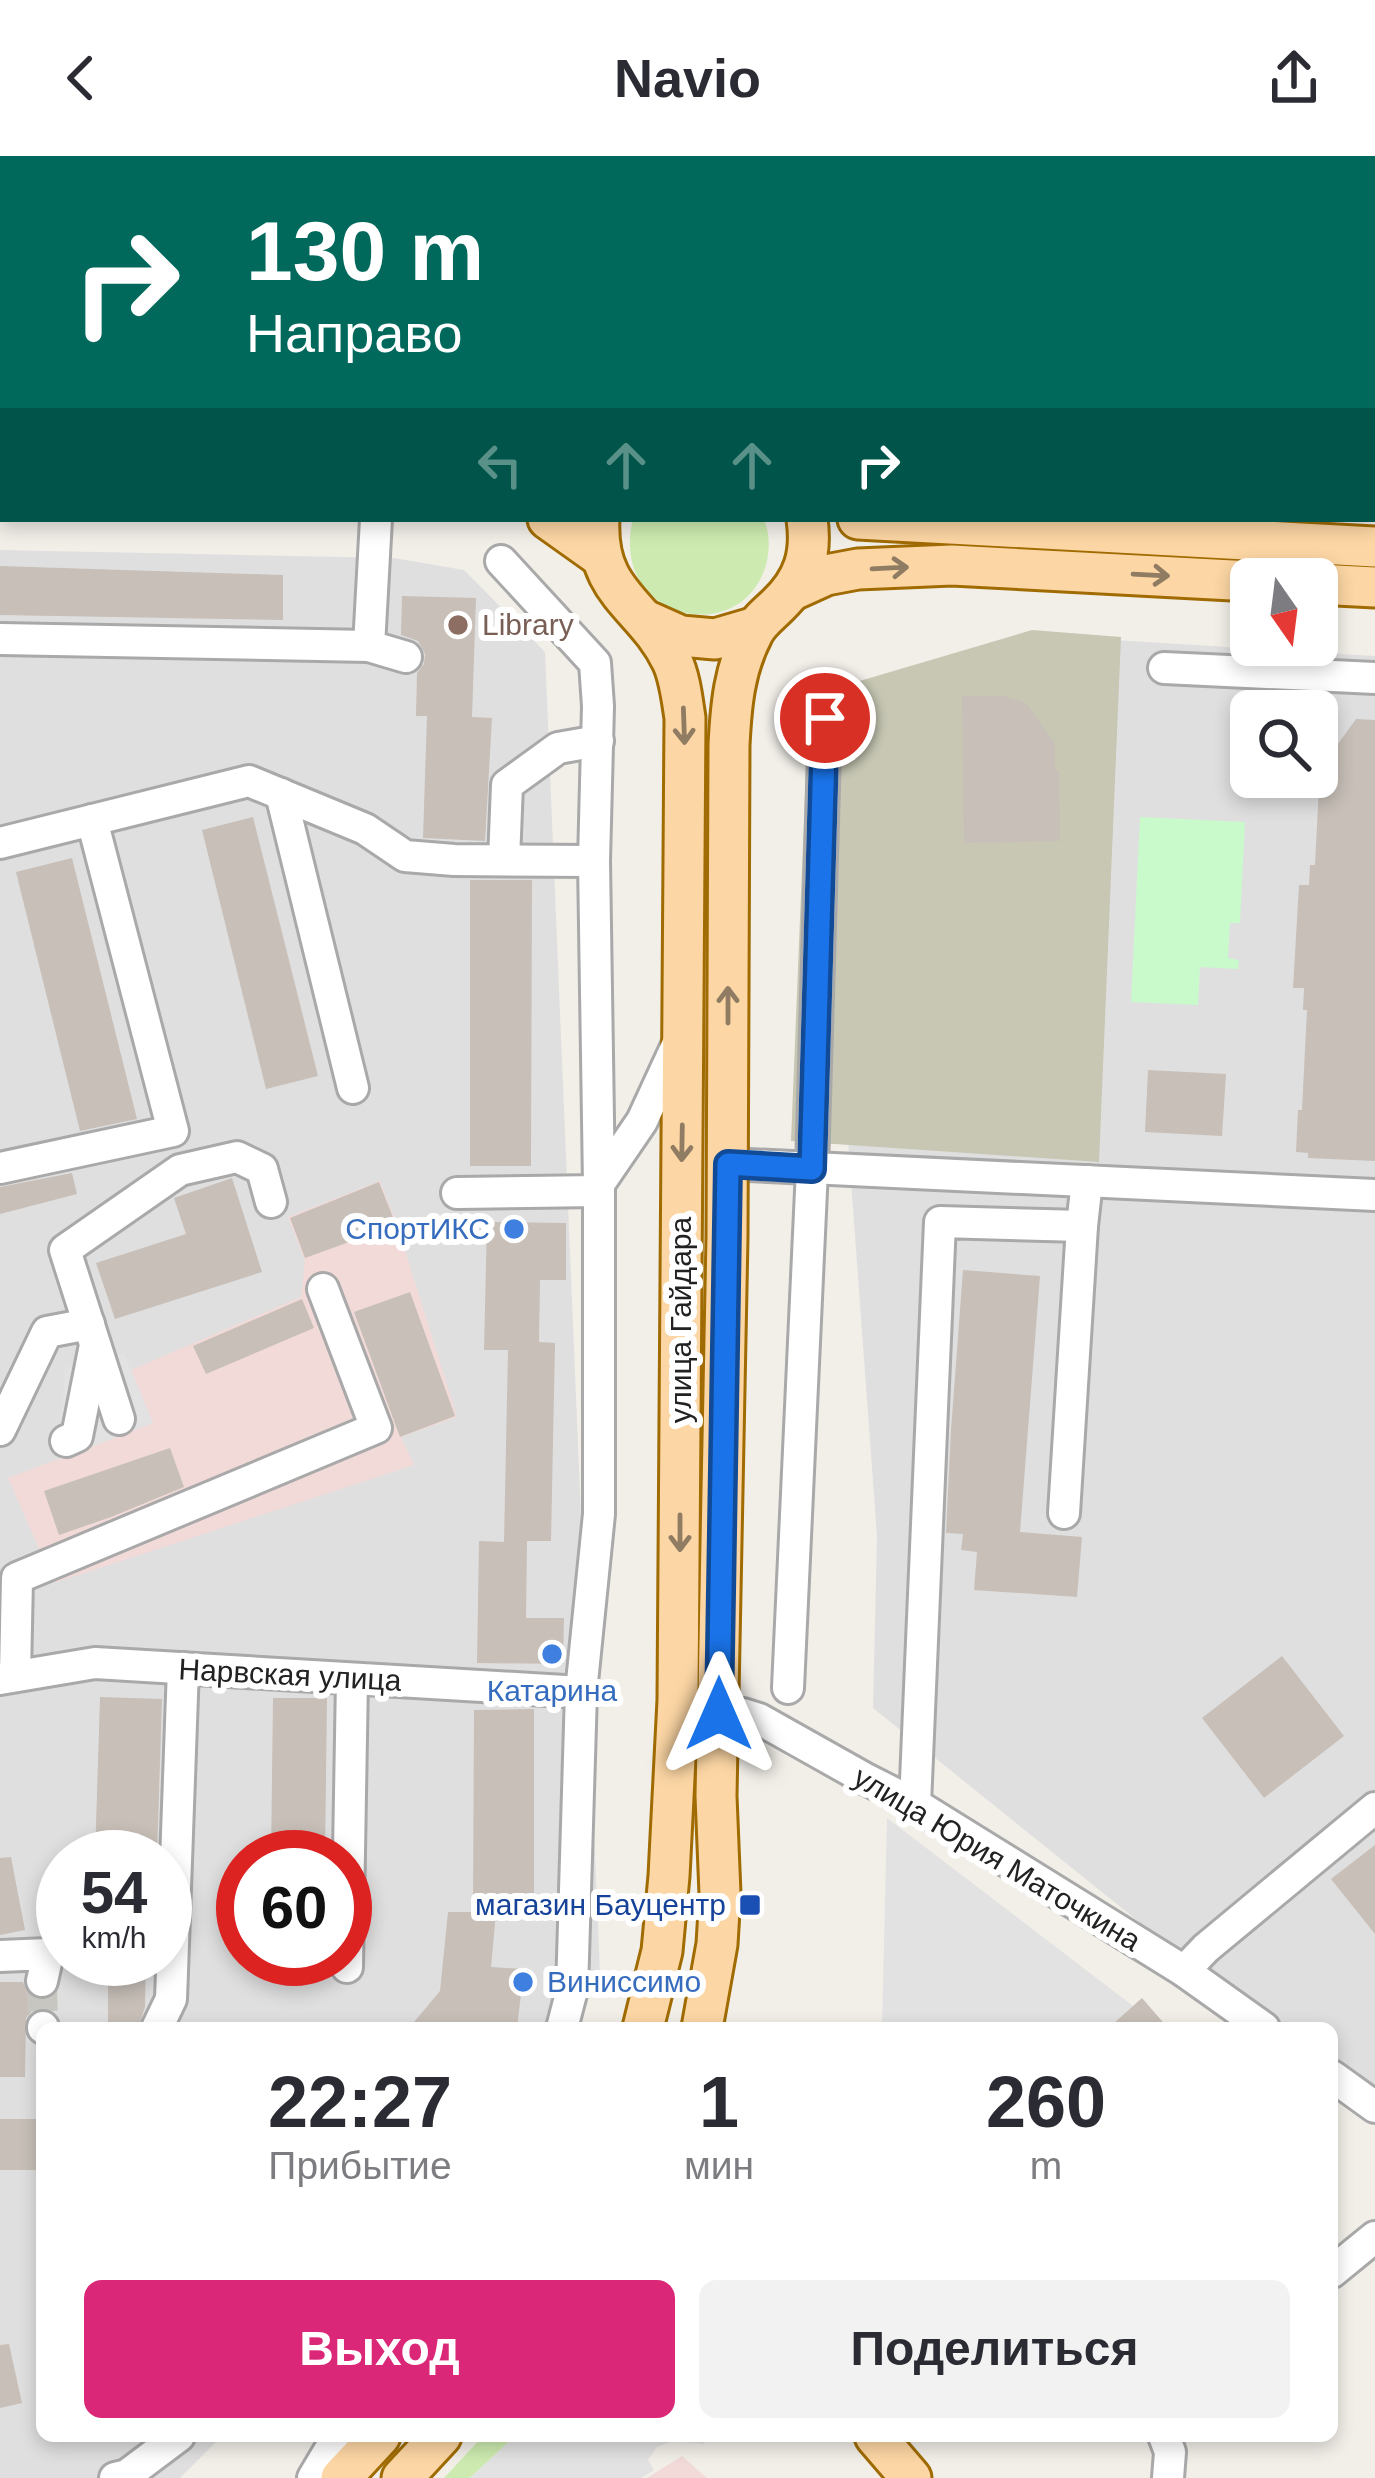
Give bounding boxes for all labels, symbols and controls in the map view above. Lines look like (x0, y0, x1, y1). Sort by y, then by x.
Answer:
icon: back (48, 45, 114, 111)
icon: share (1261, 45, 1327, 111)
text: Navio (614, 48, 761, 108)
icon: right (48, 204, 204, 360)
text: 130 m (246, 204, 484, 298)
text: Направо (246, 303, 462, 363)
icon: left (467, 432, 533, 498)
icon: ahead (593, 432, 659, 498)
icon: ahead (719, 432, 785, 498)
icon: right (845, 432, 911, 498)
one-way arrow (870, 556, 909, 579)
north arrow (1230, 558, 1338, 666)
map controls (1230, 558, 1338, 798)
one-way arrow (1131, 564, 1170, 587)
place label: Library (482, 608, 574, 641)
marker: Library (445, 612, 471, 638)
pin (774, 667, 876, 769)
icon: arrive (792, 685, 858, 751)
button: search (1230, 690, 1338, 798)
one-way arrow (673, 706, 696, 745)
one-way arrow (717, 986, 739, 1025)
one-way arrow (671, 1123, 694, 1162)
place label: СпортИКС (345, 1212, 490, 1245)
marker: СпортИКС (501, 1216, 527, 1242)
street label: улица Гайдара (664, 1217, 697, 1423)
one-way arrow (669, 1513, 691, 1552)
marker: Катарина (539, 1641, 565, 1667)
position arrow (656, 1651, 782, 1777)
street label: Нарвская улица (178, 1652, 403, 1697)
place label: Катарина (487, 1674, 617, 1707)
street label: улица Юрия Маточкина (848, 1760, 1147, 1958)
speed limit sign: 60 (216, 1830, 372, 1986)
text: 54 (81, 1859, 147, 1926)
place label: магазин Бауцентр (475, 1888, 726, 1921)
marker: магазин Бауцентр (737, 1892, 763, 1918)
text: km/h (81, 1921, 147, 1954)
place label: Виниссимо (547, 1965, 701, 1998)
marker: Виниссимо (510, 1969, 536, 1995)
text: 22:27 (268, 2062, 452, 2142)
text: 1 (699, 2062, 739, 2142)
text: 260 (986, 2062, 1106, 2142)
text: Прибытие (268, 2144, 452, 2187)
text: мин (684, 2144, 754, 2187)
text: m (1030, 2144, 1062, 2187)
button: Выход (84, 2280, 675, 2418)
button: Поделиться (699, 2280, 1290, 2418)

